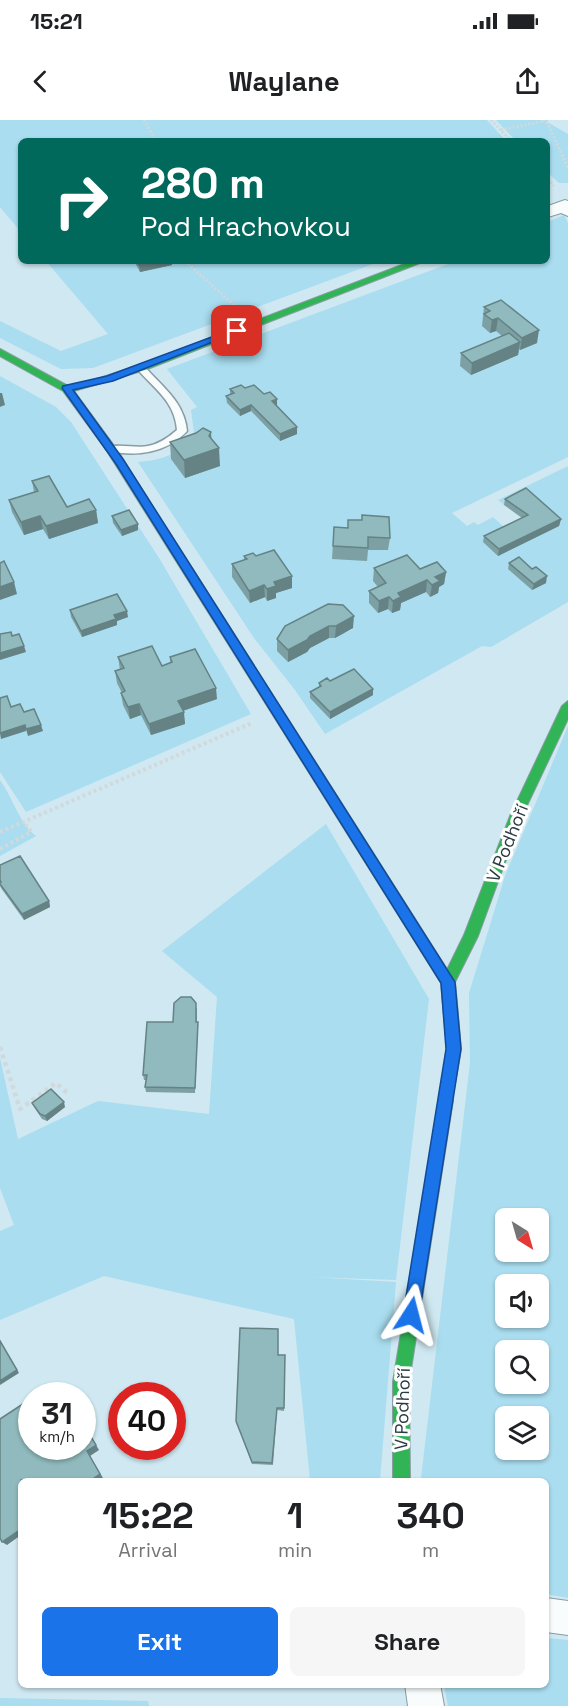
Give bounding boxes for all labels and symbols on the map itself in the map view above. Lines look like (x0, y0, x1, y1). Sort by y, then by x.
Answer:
pin (211, 305, 262, 356)
street label: V Podhoří (481, 800, 533, 885)
north arrow (495, 1208, 549, 1262)
position arrow (379, 1283, 443, 1347)
street label: V Podhoří (389, 1367, 415, 1450)
speed limit sign: 40 (108, 1382, 186, 1460)

